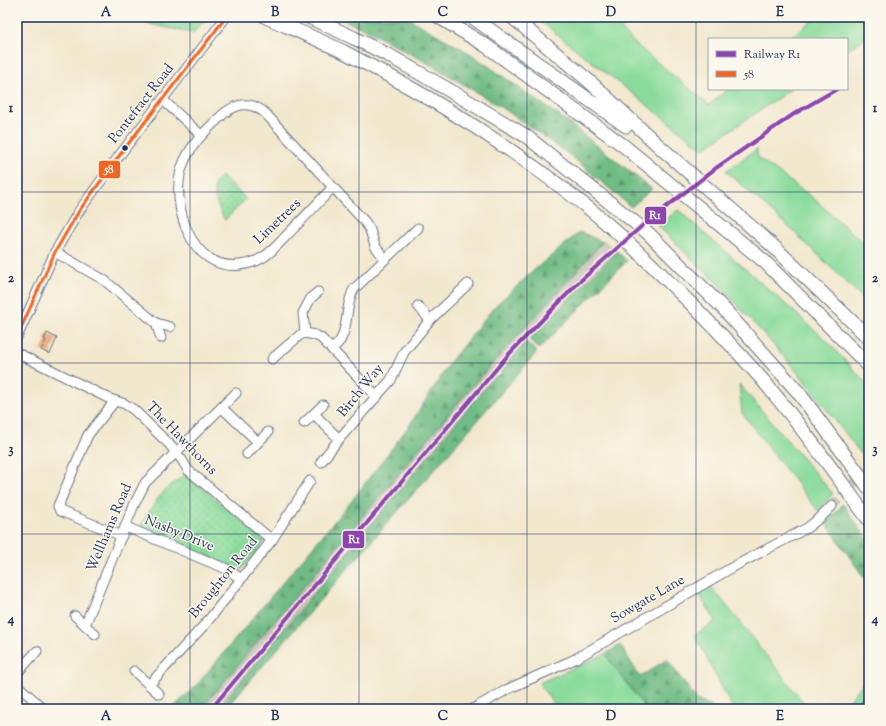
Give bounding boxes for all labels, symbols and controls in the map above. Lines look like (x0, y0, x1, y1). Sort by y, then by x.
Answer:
text: A (101, 4, 112, 22)
text: B (271, 4, 280, 22)
text: C (438, 4, 448, 22)
text: D (606, 4, 616, 22)
text: E (776, 4, 784, 22)
legend (708, 38, 848, 90)
text: Railway R1 (744, 46, 800, 64)
street label: Pontefract Road (104, 60, 180, 148)
text: 58 (743, 66, 754, 84)
text: 1 (9, 100, 14, 118)
text: 1 (873, 100, 878, 118)
unlabelled marker (120, 143, 130, 153)
line badge: 58 (98, 160, 121, 179)
text: 58 (103, 162, 114, 178)
street label: Limetrees (250, 194, 306, 250)
line badge: R1 (644, 206, 667, 225)
text: R1 (648, 208, 661, 224)
text: 2 (8, 270, 15, 288)
text: 2 (872, 270, 879, 288)
street label: Birch Way (333, 360, 389, 422)
street label: The Hawthorns (141, 398, 221, 480)
text: 3 (8, 441, 14, 459)
text: 3 (872, 441, 878, 459)
street label: Wellhams Road (82, 480, 138, 575)
street label: Nasby Drive (141, 511, 217, 557)
line badge: R1 (342, 530, 365, 549)
text: R1 (347, 532, 360, 548)
street label: Broughton Road (185, 533, 263, 623)
street label: Sowgate Lane (607, 571, 689, 629)
text: 4 (7, 611, 15, 629)
text: 4 (871, 611, 879, 629)
text: A (101, 708, 112, 726)
text: B (271, 708, 280, 726)
text: C (438, 708, 448, 726)
text: D (606, 708, 616, 726)
text: E (776, 708, 784, 726)

